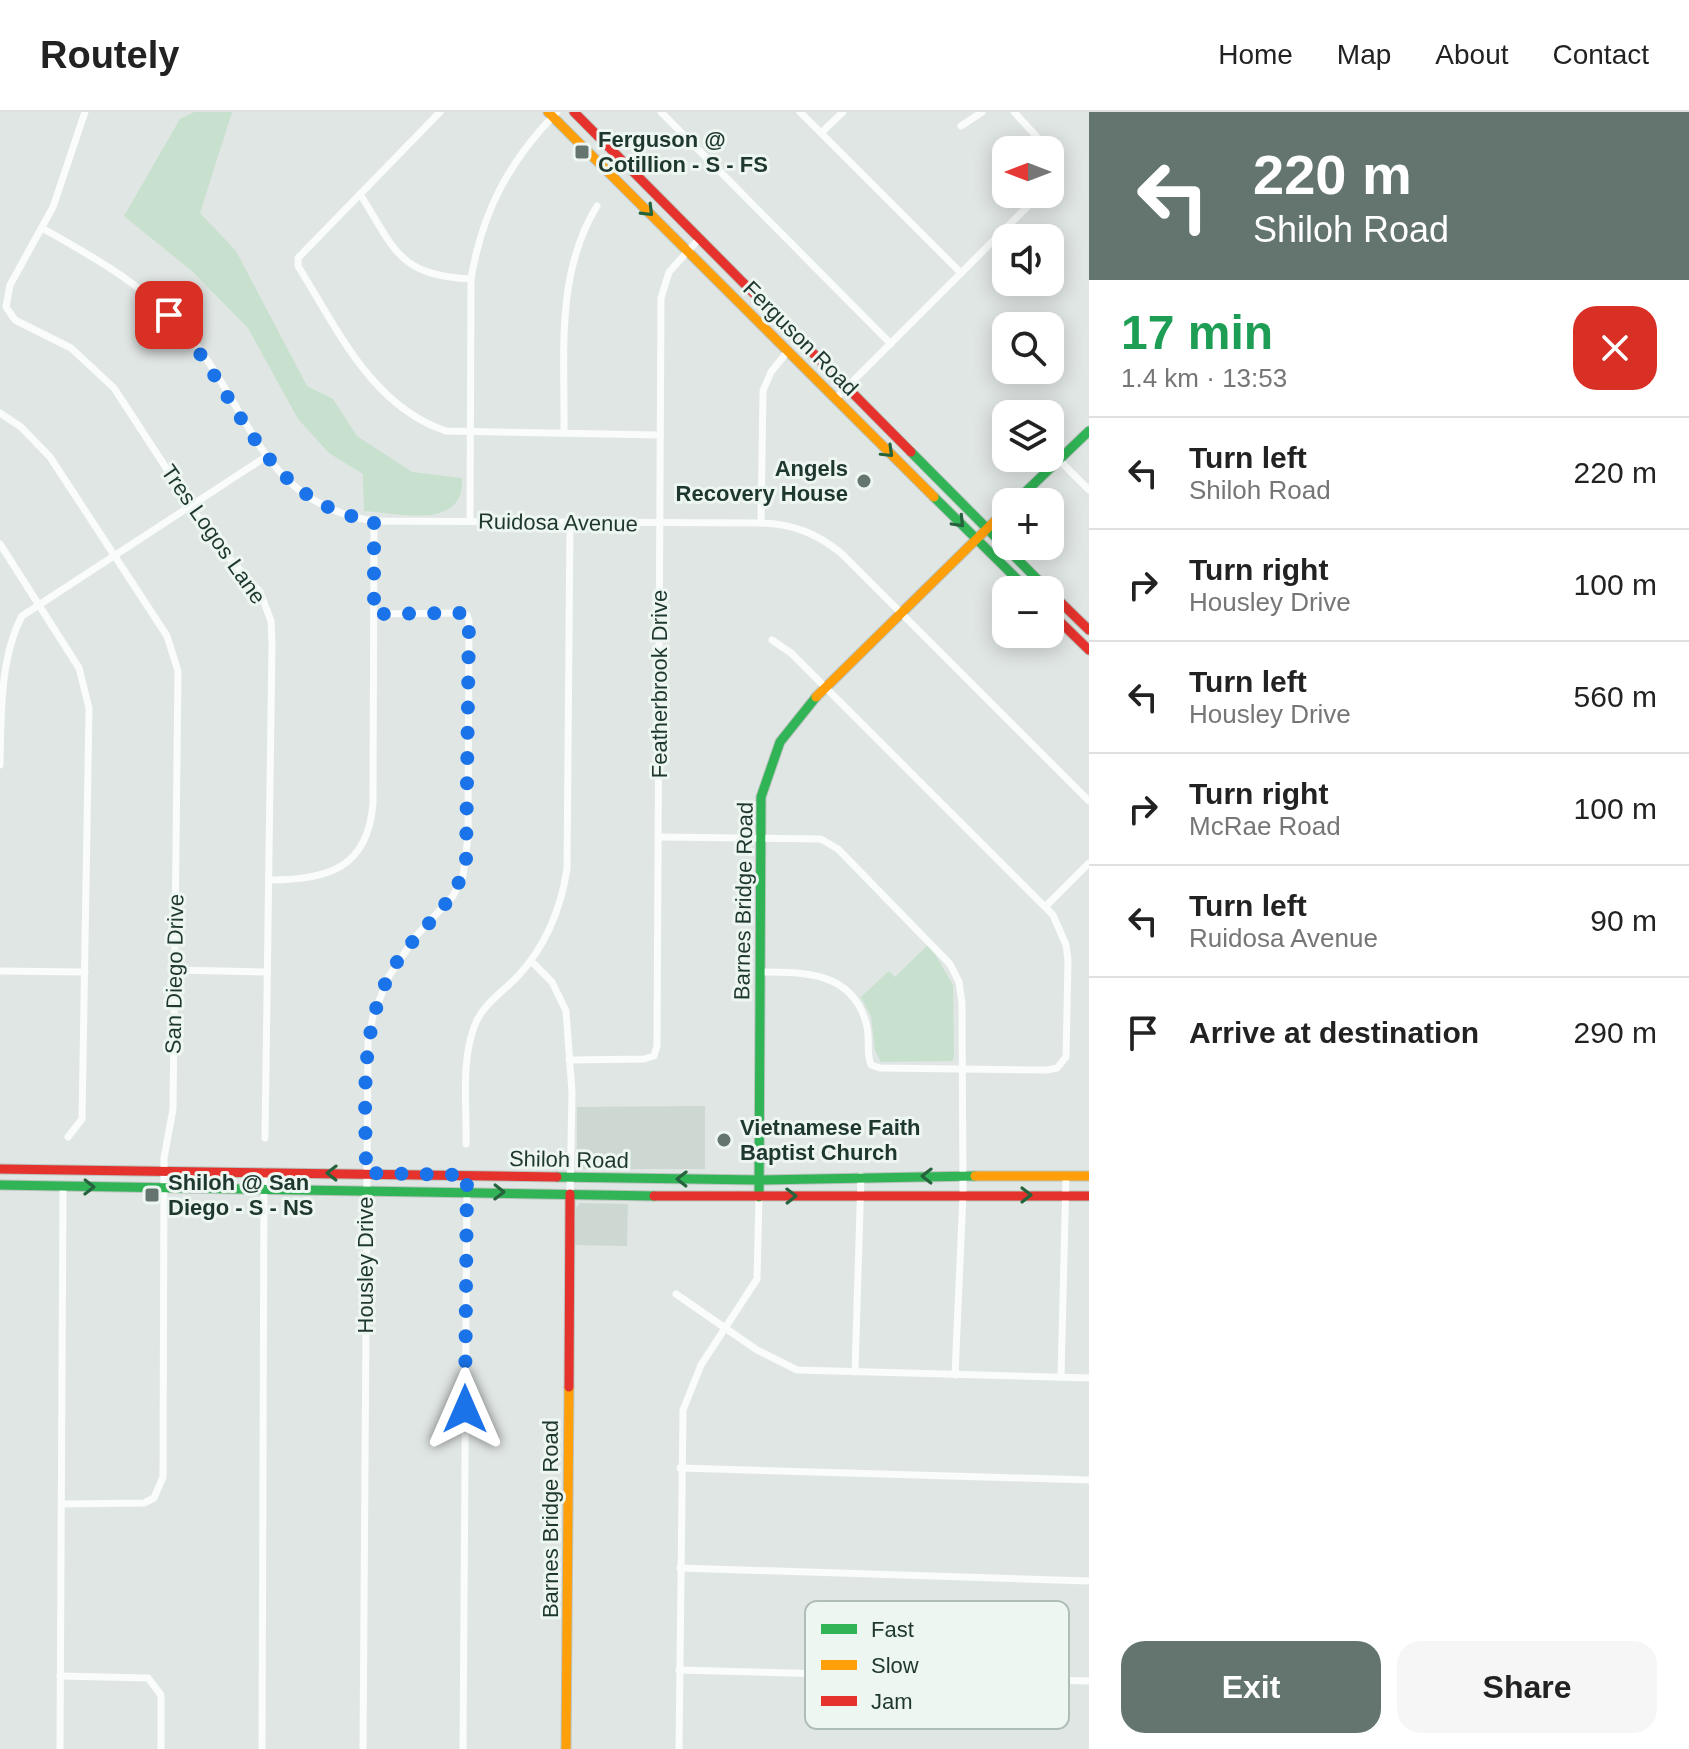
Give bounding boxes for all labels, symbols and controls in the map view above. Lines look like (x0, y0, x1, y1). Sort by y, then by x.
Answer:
text: Routely (40, 34, 179, 76)
text: Home (1218, 39, 1293, 70)
text: Map (1337, 39, 1391, 70)
text: About (1435, 39, 1509, 70)
text: Contact (1553, 39, 1649, 70)
place label: Ferguson @ Cotillion - S - FS (598, 127, 768, 177)
north arrow (992, 136, 1064, 208)
map controls (992, 136, 1064, 648)
marker: Ferguson @ Cotillion - S - FS (573, 143, 591, 161)
text: 220 m (1253, 143, 1412, 206)
icon: left (1121, 144, 1225, 248)
one-way arrow (639, 202, 653, 216)
text: Shiloh Road (1253, 209, 1449, 250)
button: sound (992, 224, 1064, 296)
street label: Ferguson Road (738, 276, 863, 401)
pin (135, 281, 203, 349)
icon: arrive (147, 293, 191, 337)
text: 17 min (1121, 306, 1273, 359)
button: close (1573, 306, 1657, 390)
button: search (992, 312, 1064, 384)
text: 1.4 km · 13:53 (1121, 363, 1287, 393)
button: layers (992, 400, 1064, 472)
text: Turn left (1189, 441, 1307, 474)
one-way arrow (879, 442, 893, 457)
icon: left (1121, 451, 1165, 495)
place label: Angels Recovery House (676, 456, 848, 506)
text: 220 m (1574, 456, 1657, 489)
street label: Tres Logos Lane (156, 460, 271, 609)
marker: Angels Recovery House (855, 472, 873, 490)
text: Shiloh Road (1189, 475, 1331, 505)
button: + (992, 488, 1064, 560)
street label: Ruidosa Avenue (478, 509, 638, 536)
one-way arrow (950, 513, 965, 527)
text: Turn right (1189, 553, 1328, 586)
icon: right (1121, 563, 1165, 607)
text: 100 m (1574, 568, 1657, 601)
button: − (992, 576, 1064, 648)
text: Housley Drive (1189, 587, 1351, 617)
street label: Featherbrook Drive (647, 590, 672, 778)
text: Turn left (1189, 665, 1307, 698)
icon: left (1121, 675, 1165, 719)
text: 560 m (1574, 680, 1657, 713)
text: Housley Drive (1189, 699, 1351, 729)
text: Turn right (1189, 777, 1328, 810)
icon: right (1121, 787, 1165, 831)
text: 100 m (1574, 792, 1657, 825)
street label: Barnes Bridge Road (729, 802, 758, 1000)
text: McRae Road (1189, 811, 1341, 841)
text: Turn left (1189, 889, 1307, 922)
street label: San Diego Drive (161, 894, 188, 1054)
icon: left (1121, 899, 1165, 943)
text: 90 m (1590, 904, 1657, 937)
text: Ruidosa Avenue (1189, 923, 1378, 953)
icon: arrive (1121, 1011, 1165, 1055)
text: Arrive at destination (1189, 1016, 1479, 1049)
text: 290 m (1574, 1016, 1657, 1049)
place label: Vietnamese Faith Baptist Church (740, 1115, 921, 1165)
marker: Vietnamese Faith Baptist Church (715, 1131, 733, 1149)
street label: Shiloh Road (509, 1146, 629, 1173)
one-way arrow (325, 1164, 338, 1182)
one-way arrow (920, 1167, 933, 1185)
place label: Shiloh @ San Diego - S - NS (168, 1170, 313, 1220)
one-way arrow (675, 1170, 688, 1188)
one-way arrow (83, 1178, 96, 1195)
one-way arrow (493, 1184, 506, 1201)
marker: Shiloh @ San Diego - S - NS (143, 1186, 161, 1204)
one-way arrow (1020, 1186, 1033, 1204)
one-way arrow (785, 1188, 798, 1205)
street label: Housley Drive (353, 1197, 378, 1333)
position arrow (423, 1367, 507, 1451)
street label: Barnes Bridge Road (538, 1420, 563, 1618)
legend (805, 1601, 1069, 1729)
text: Fast (871, 1617, 914, 1642)
button: Exit (1121, 1641, 1381, 1733)
button: Share (1397, 1641, 1657, 1733)
text: Slow (871, 1653, 919, 1678)
text: Jam (871, 1689, 913, 1714)

